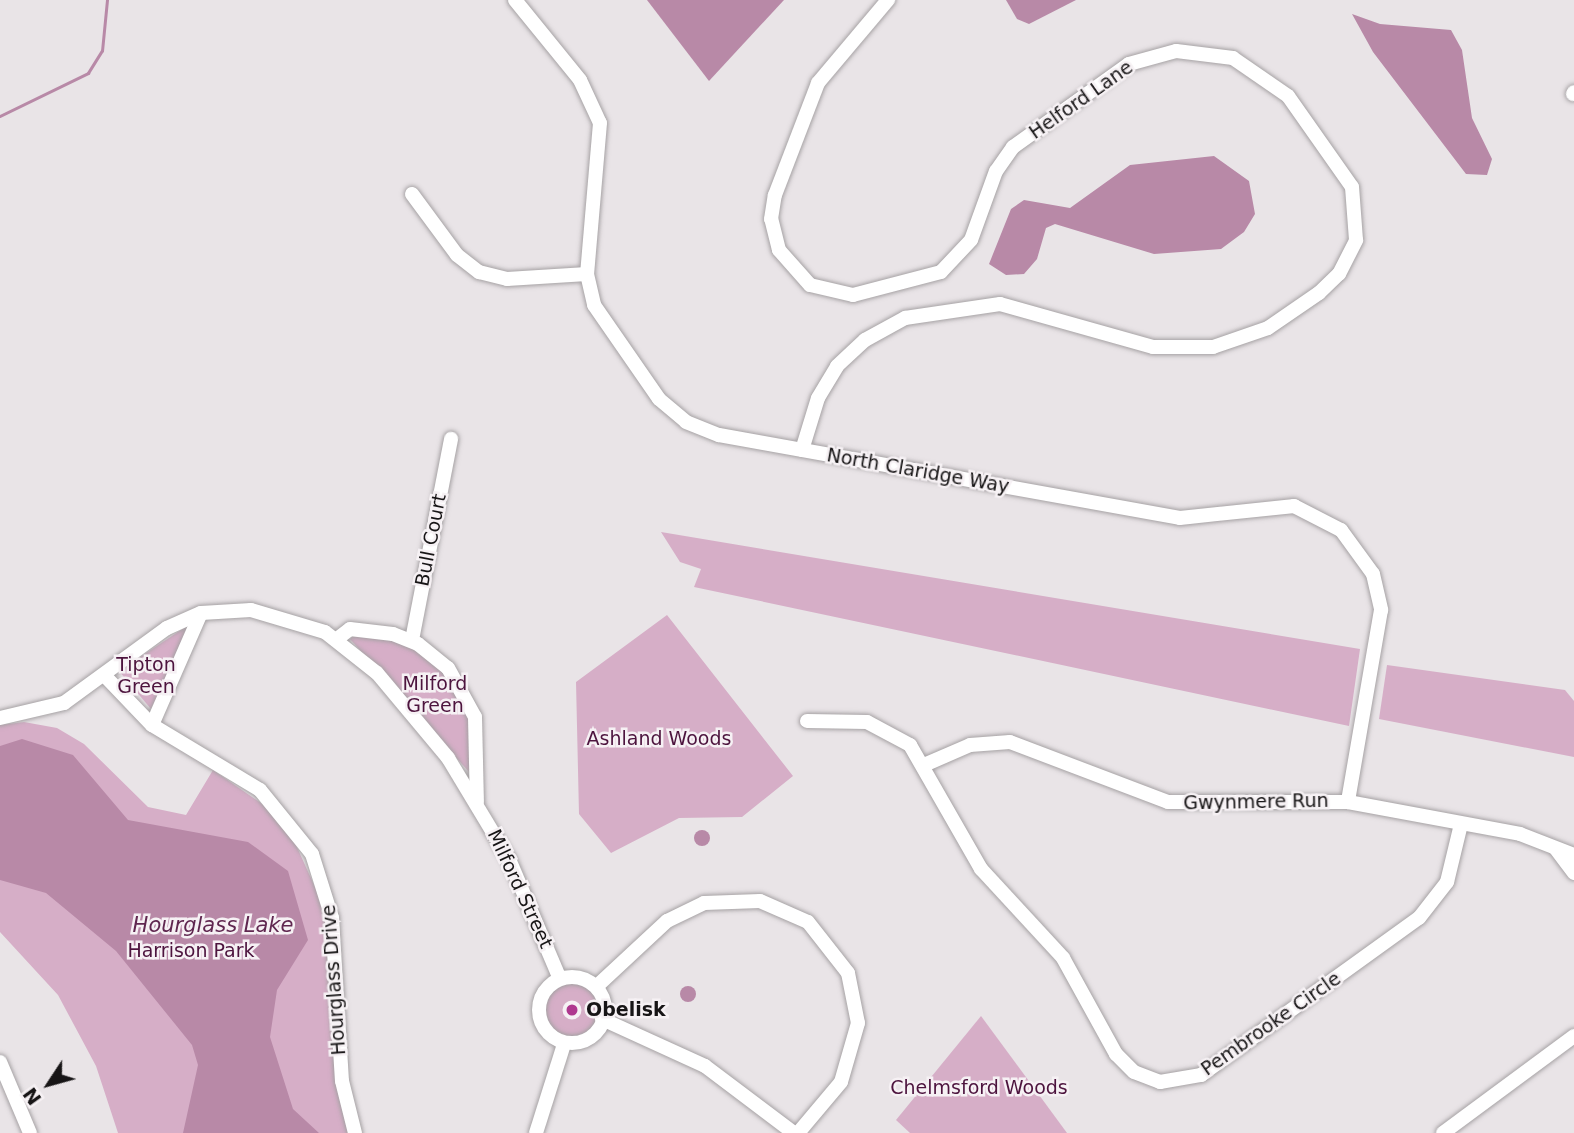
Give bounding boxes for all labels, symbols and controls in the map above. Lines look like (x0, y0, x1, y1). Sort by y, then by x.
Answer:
street label: Helford Lane (1025, 56, 1137, 144)
street label: North Claridge Way (825, 444, 1011, 498)
street label: Bull Court (411, 492, 451, 588)
park label: Tipton Green (116, 654, 176, 698)
park label: Milford Green (403, 673, 467, 717)
park label: Ashland Woods (587, 728, 731, 750)
street label: Gwynmere Run (1183, 789, 1329, 815)
street label: Milford Street (482, 826, 558, 952)
street label: Hourglass Drive (317, 904, 351, 1056)
water label: Hourglass Lake (133, 912, 293, 938)
park label: Harrison Park (127, 940, 255, 962)
street label: Pembrooke Circle (1197, 967, 1345, 1081)
place label: Obelisk (586, 999, 666, 1021)
marker: Obelisk (564, 1002, 580, 1018)
north arrow (14, 1049, 84, 1119)
park label: Chelmsford Woods (890, 1077, 1068, 1099)
text: N (18, 1083, 46, 1109)

